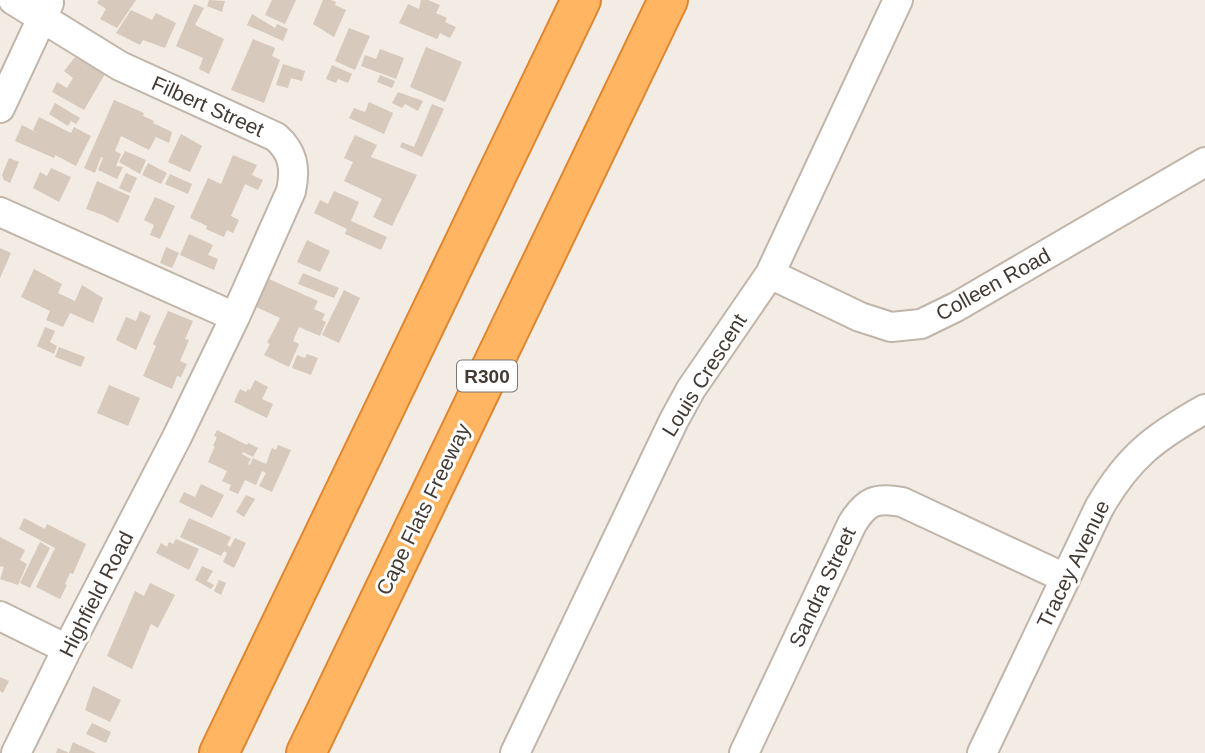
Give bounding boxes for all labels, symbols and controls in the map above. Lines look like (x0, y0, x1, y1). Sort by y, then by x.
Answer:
street label: Filbert Street (148, 71, 268, 141)
street label: Colleen Road (932, 243, 1054, 325)
street label: Louis Crescent (657, 309, 751, 440)
road number: R300 (457, 360, 517, 392)
street label: Cape Flats Freeway (371, 419, 475, 598)
street label: Tracey Avenue (1032, 497, 1114, 631)
street label: Sandra Street (784, 523, 860, 651)
street label: Highfield Road (54, 527, 138, 661)

